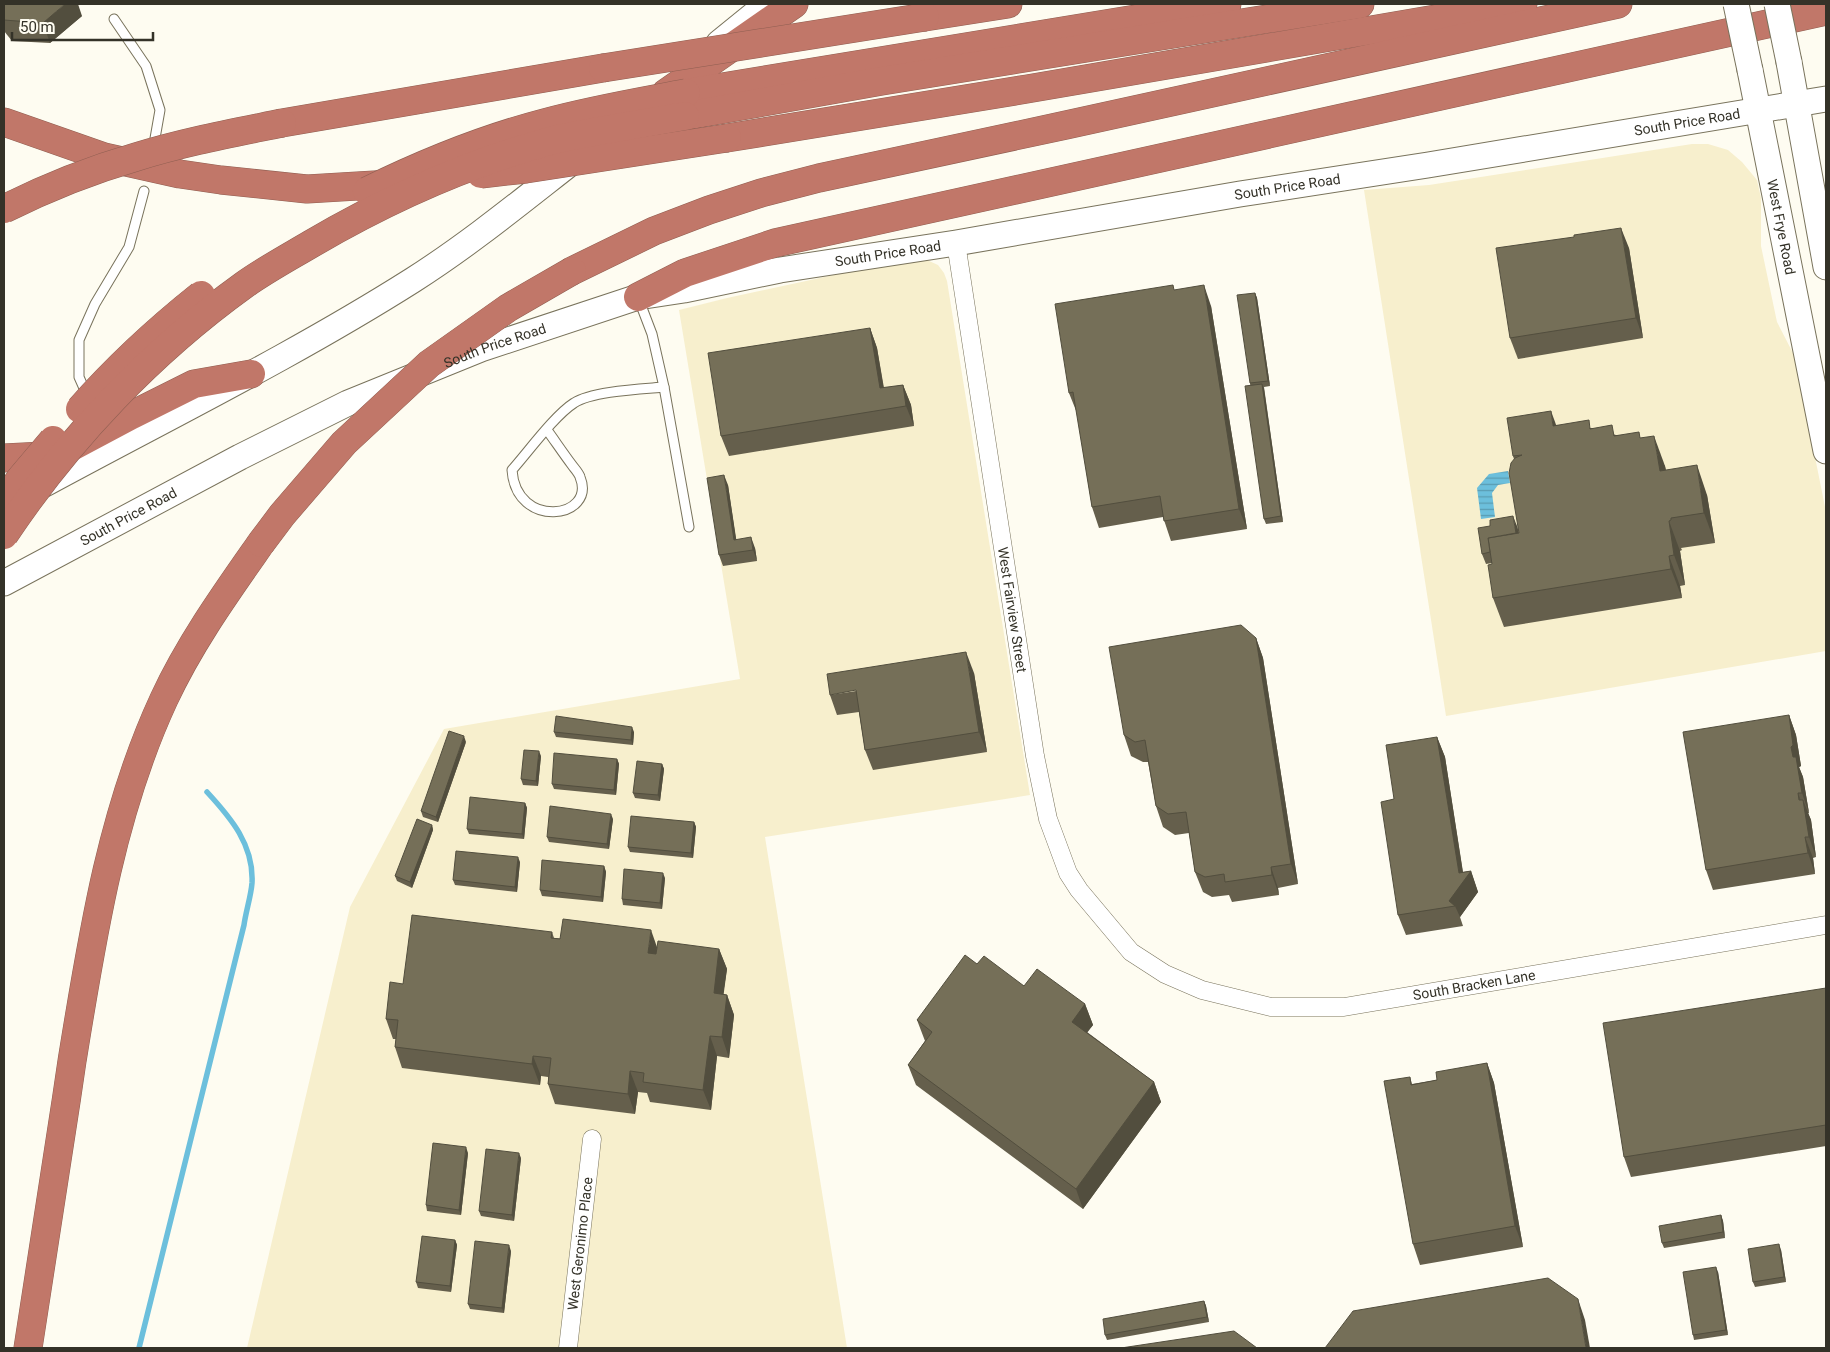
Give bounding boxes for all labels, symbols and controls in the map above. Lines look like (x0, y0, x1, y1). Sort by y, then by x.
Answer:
scale bar (12, 10, 154, 42)
text: 50 m (20, 18, 54, 36)
street label: South Price Road (1633, 105, 1741, 139)
street label: South Price Road (1233, 171, 1342, 203)
street label: West Frye Road (1764, 178, 1799, 276)
street label: South Price Road (834, 237, 942, 269)
street label: South Price Road (441, 320, 548, 371)
street label: South Price Road (77, 484, 179, 549)
street label: West Fairview Street (995, 546, 1030, 674)
street label: South Bracken Lane (1412, 967, 1537, 1003)
street label: West Geronimo Place (564, 1176, 596, 1311)

